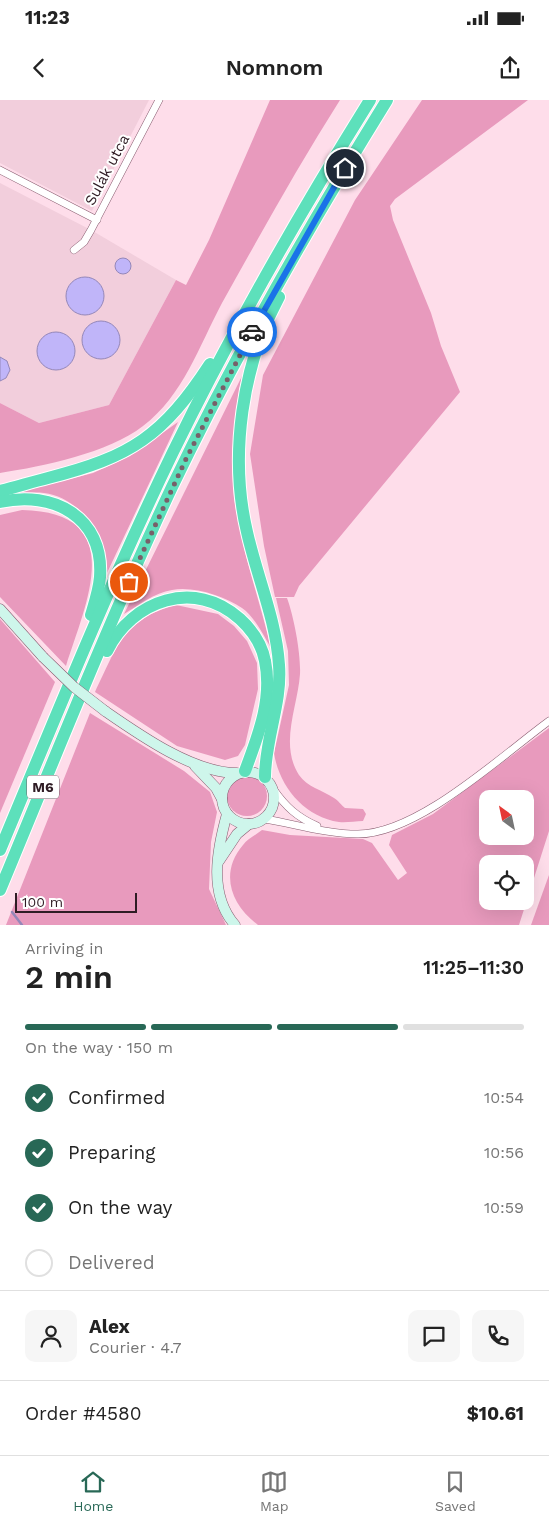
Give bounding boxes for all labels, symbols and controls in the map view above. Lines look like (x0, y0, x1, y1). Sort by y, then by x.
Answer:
text: 11:23 (25, 6, 70, 29)
icon: back (25, 54, 53, 82)
icon: share (496, 54, 524, 82)
text: Nomnom (226, 55, 323, 80)
street label: Sulák utca (81, 131, 133, 208)
pin (324, 147, 366, 189)
icon: home (331, 154, 359, 182)
courier (227, 307, 277, 357)
icon: car (238, 318, 266, 346)
pin (108, 561, 150, 603)
icon: bag (115, 568, 143, 596)
road number: M6 (27, 776, 59, 799)
north arrow (479, 790, 534, 845)
map controls (479, 790, 534, 910)
button: locate (479, 855, 534, 910)
scale bar (15, 890, 138, 913)
text: 100 m (22, 894, 63, 910)
text: Arriving in (25, 939, 103, 958)
text: 11:25–11:30 (423, 956, 524, 979)
text: 2 min (25, 958, 113, 996)
text: On the way · 150 m (25, 1038, 173, 1057)
icon: check (25, 1084, 53, 1112)
text: Confirmed (68, 1086, 165, 1109)
text: 10:54 (484, 1088, 524, 1107)
icon: check (25, 1139, 53, 1167)
text: Preparing (68, 1141, 155, 1164)
text: 10:56 (484, 1143, 524, 1162)
icon: check (25, 1194, 53, 1222)
text: On the way (68, 1196, 172, 1219)
text: 10:59 (484, 1198, 524, 1217)
text: Delivered (68, 1251, 155, 1274)
button: person (25, 1310, 77, 1362)
button: chat (408, 1310, 460, 1362)
button: phone (472, 1310, 524, 1362)
text: Alex (89, 1315, 130, 1338)
text: Courier · 4.7 (89, 1338, 182, 1357)
text: Order #4580 (25, 1402, 142, 1425)
text: $10.61 (467, 1402, 524, 1425)
tab: Home (73, 1468, 113, 1514)
tab: Map (260, 1468, 288, 1514)
tab: Saved (435, 1468, 476, 1514)

